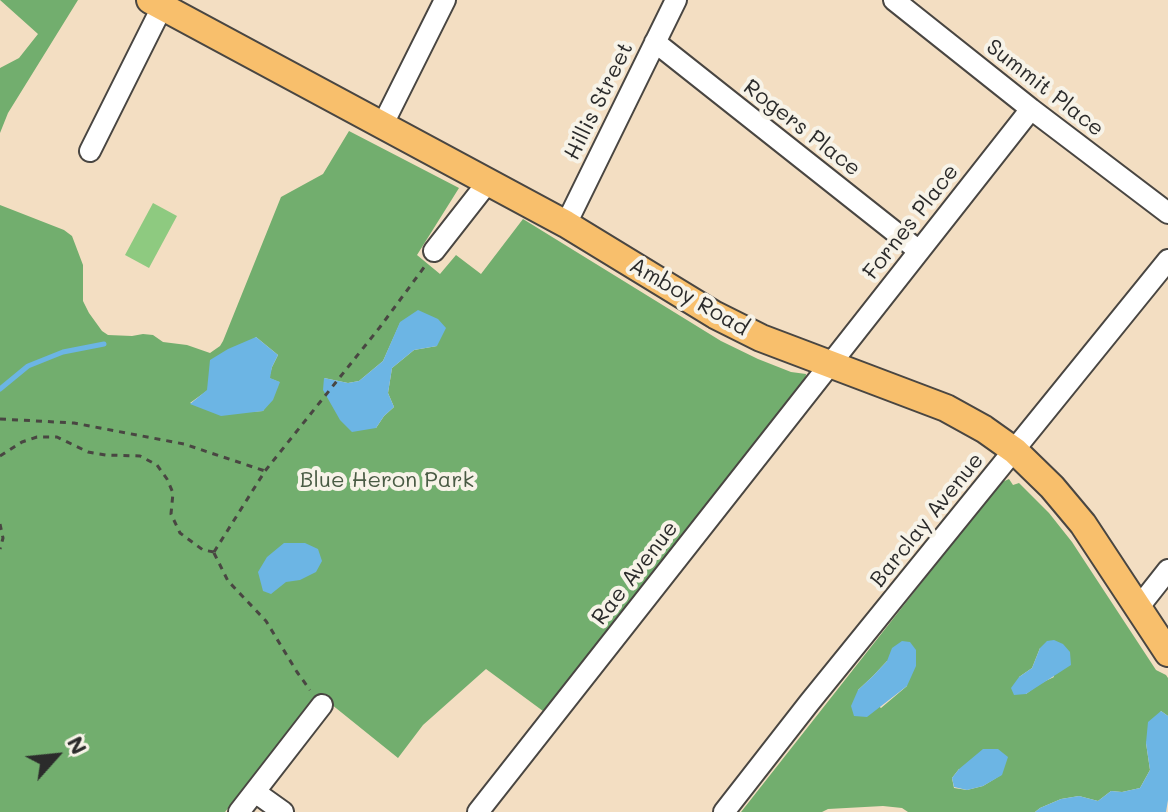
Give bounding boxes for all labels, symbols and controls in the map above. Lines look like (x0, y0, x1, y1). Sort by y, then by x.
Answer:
street label: Summit Place (981, 34, 1109, 142)
street label: Hillis Street (559, 38, 639, 164)
street label: Rogers Place (738, 74, 866, 182)
street label: Fornes Place (858, 159, 964, 285)
street label: Amboy Road (625, 252, 753, 342)
street label: Barclay Avenue (865, 447, 989, 593)
park label: Blue Heron Park (300, 467, 474, 493)
street label: Rae Avenue (586, 516, 684, 630)
north arrow (16, 716, 96, 796)
text: N (61, 731, 95, 759)

